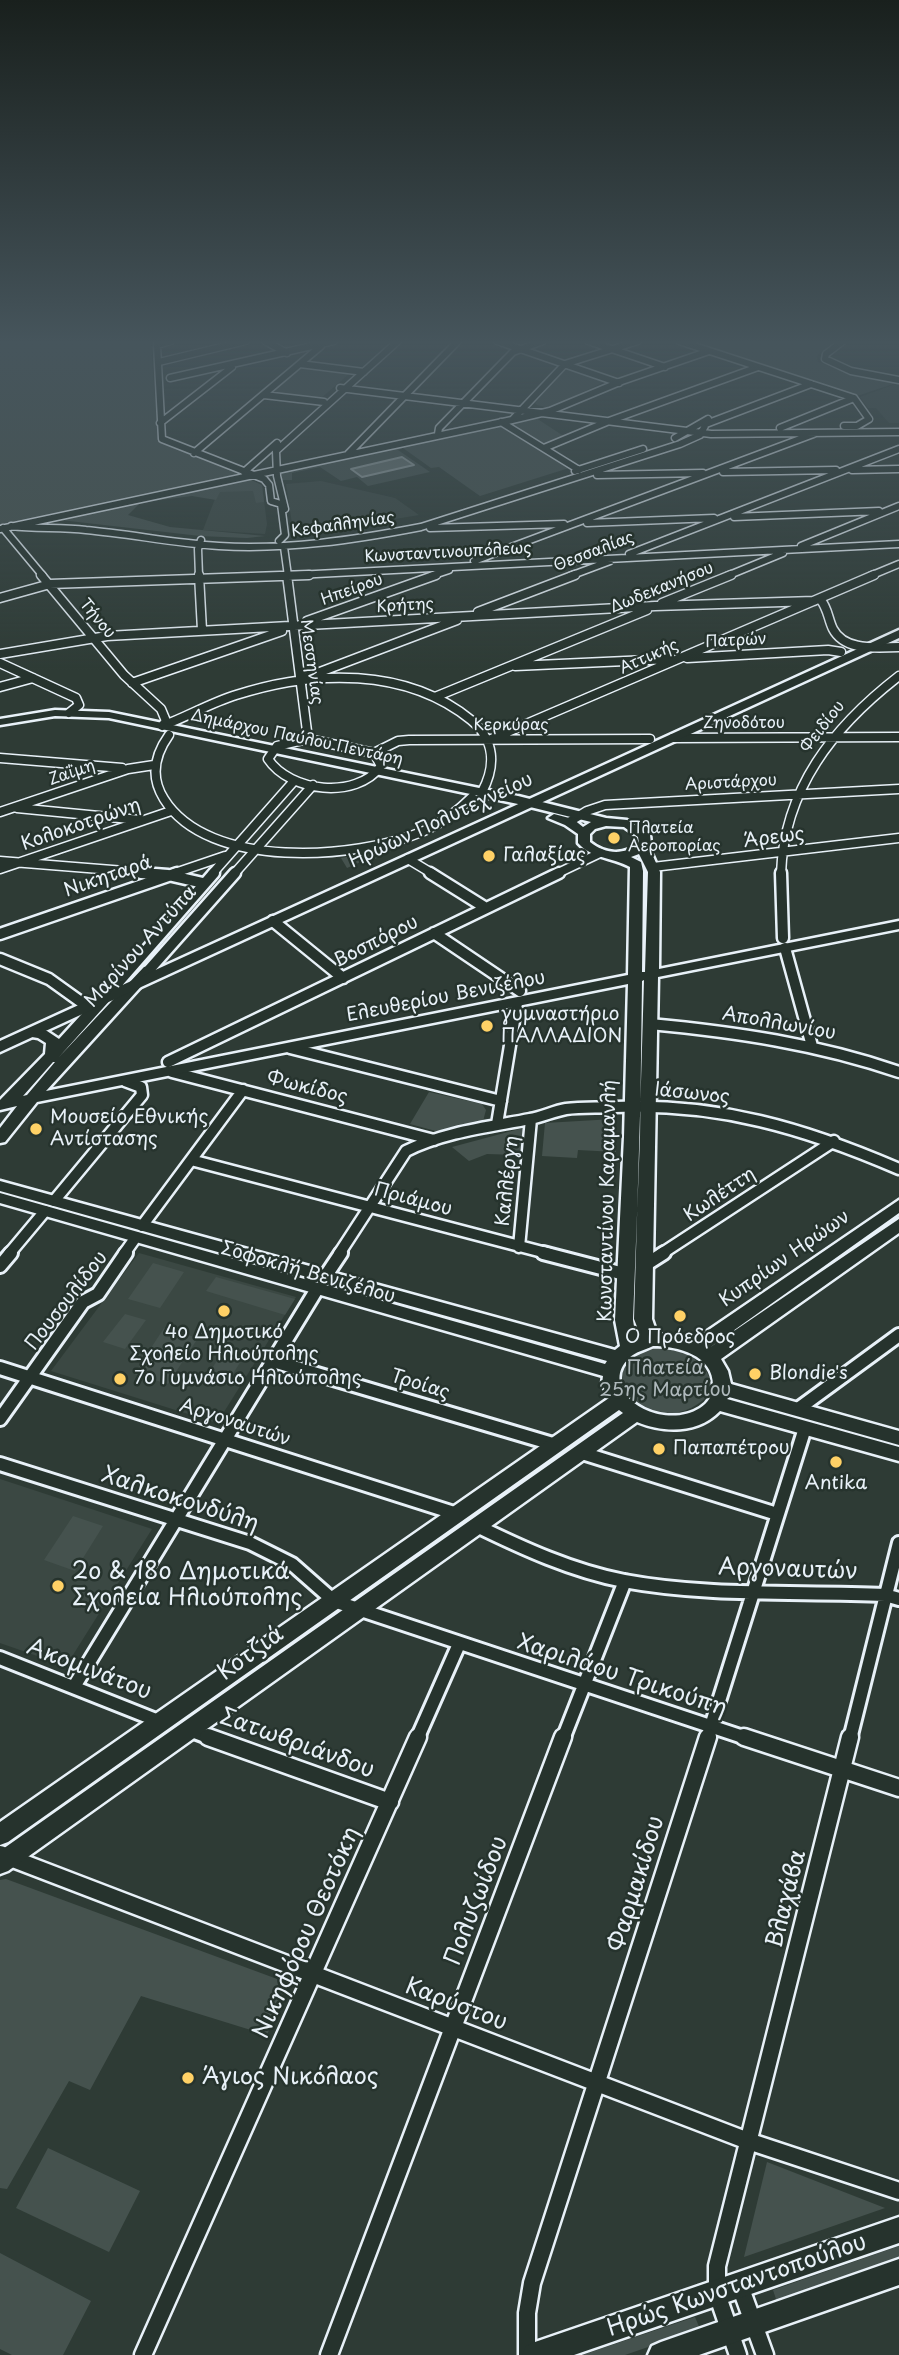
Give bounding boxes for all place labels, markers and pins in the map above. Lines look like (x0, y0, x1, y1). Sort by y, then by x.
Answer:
place label: Πλατεία Αεροπορίας (628, 819, 720, 857)
marker: Πλατεία Αεροπορίας (606, 830, 622, 846)
place label: Γαλαξίας (503, 845, 586, 867)
marker: Γαλαξίας (481, 848, 497, 864)
place label: γυμναστήριο ΠΑΛΛΑΔΙΟΝ (501, 1004, 622, 1048)
marker: γυμναστήριο ΠΑΛΛΑΔΙΟΝ (479, 1018, 495, 1034)
place label: Μουσείο Εθνικής Αντίστασης (50, 1107, 208, 1151)
marker: Μουσείο Εθνικής Αντίστασης (28, 1121, 44, 1137)
marker: 4ο Δημοτικό Σχολείο Ηλιούπολης (216, 1303, 232, 1319)
marker: Ο Πρόεδρος (672, 1308, 688, 1324)
place label: 4ο Δημοτικό Σχολείο Ηλιούπολης (130, 1322, 318, 1366)
place label: Ο Πρόεδρος (625, 1327, 735, 1349)
place label: Blondie's (769, 1363, 848, 1385)
marker: Blondie's (747, 1366, 763, 1382)
place label: 7ο Γυμνάσιο Ηλιούπολης (134, 1368, 362, 1390)
marker: 7ο Γυμνάσιο Ηλιούπολης (112, 1371, 128, 1387)
place label: Παπαπέτρου (673, 1438, 790, 1460)
marker: Παπαπέτρου (651, 1441, 667, 1457)
marker: Antika (828, 1454, 844, 1470)
place label: Antika (805, 1473, 867, 1495)
place label: 2ο & 18ο Δημοτικά Σχολεία Ηλιούπολης (72, 1559, 302, 1613)
marker: 2ο & 18ο Δημοτικά Σχολεία Ηλιούπολης (50, 1578, 66, 1594)
place label: Άγιος Νικόλαος (202, 2064, 378, 2092)
marker: Άγιος Νικόλαος (180, 2070, 196, 2086)

